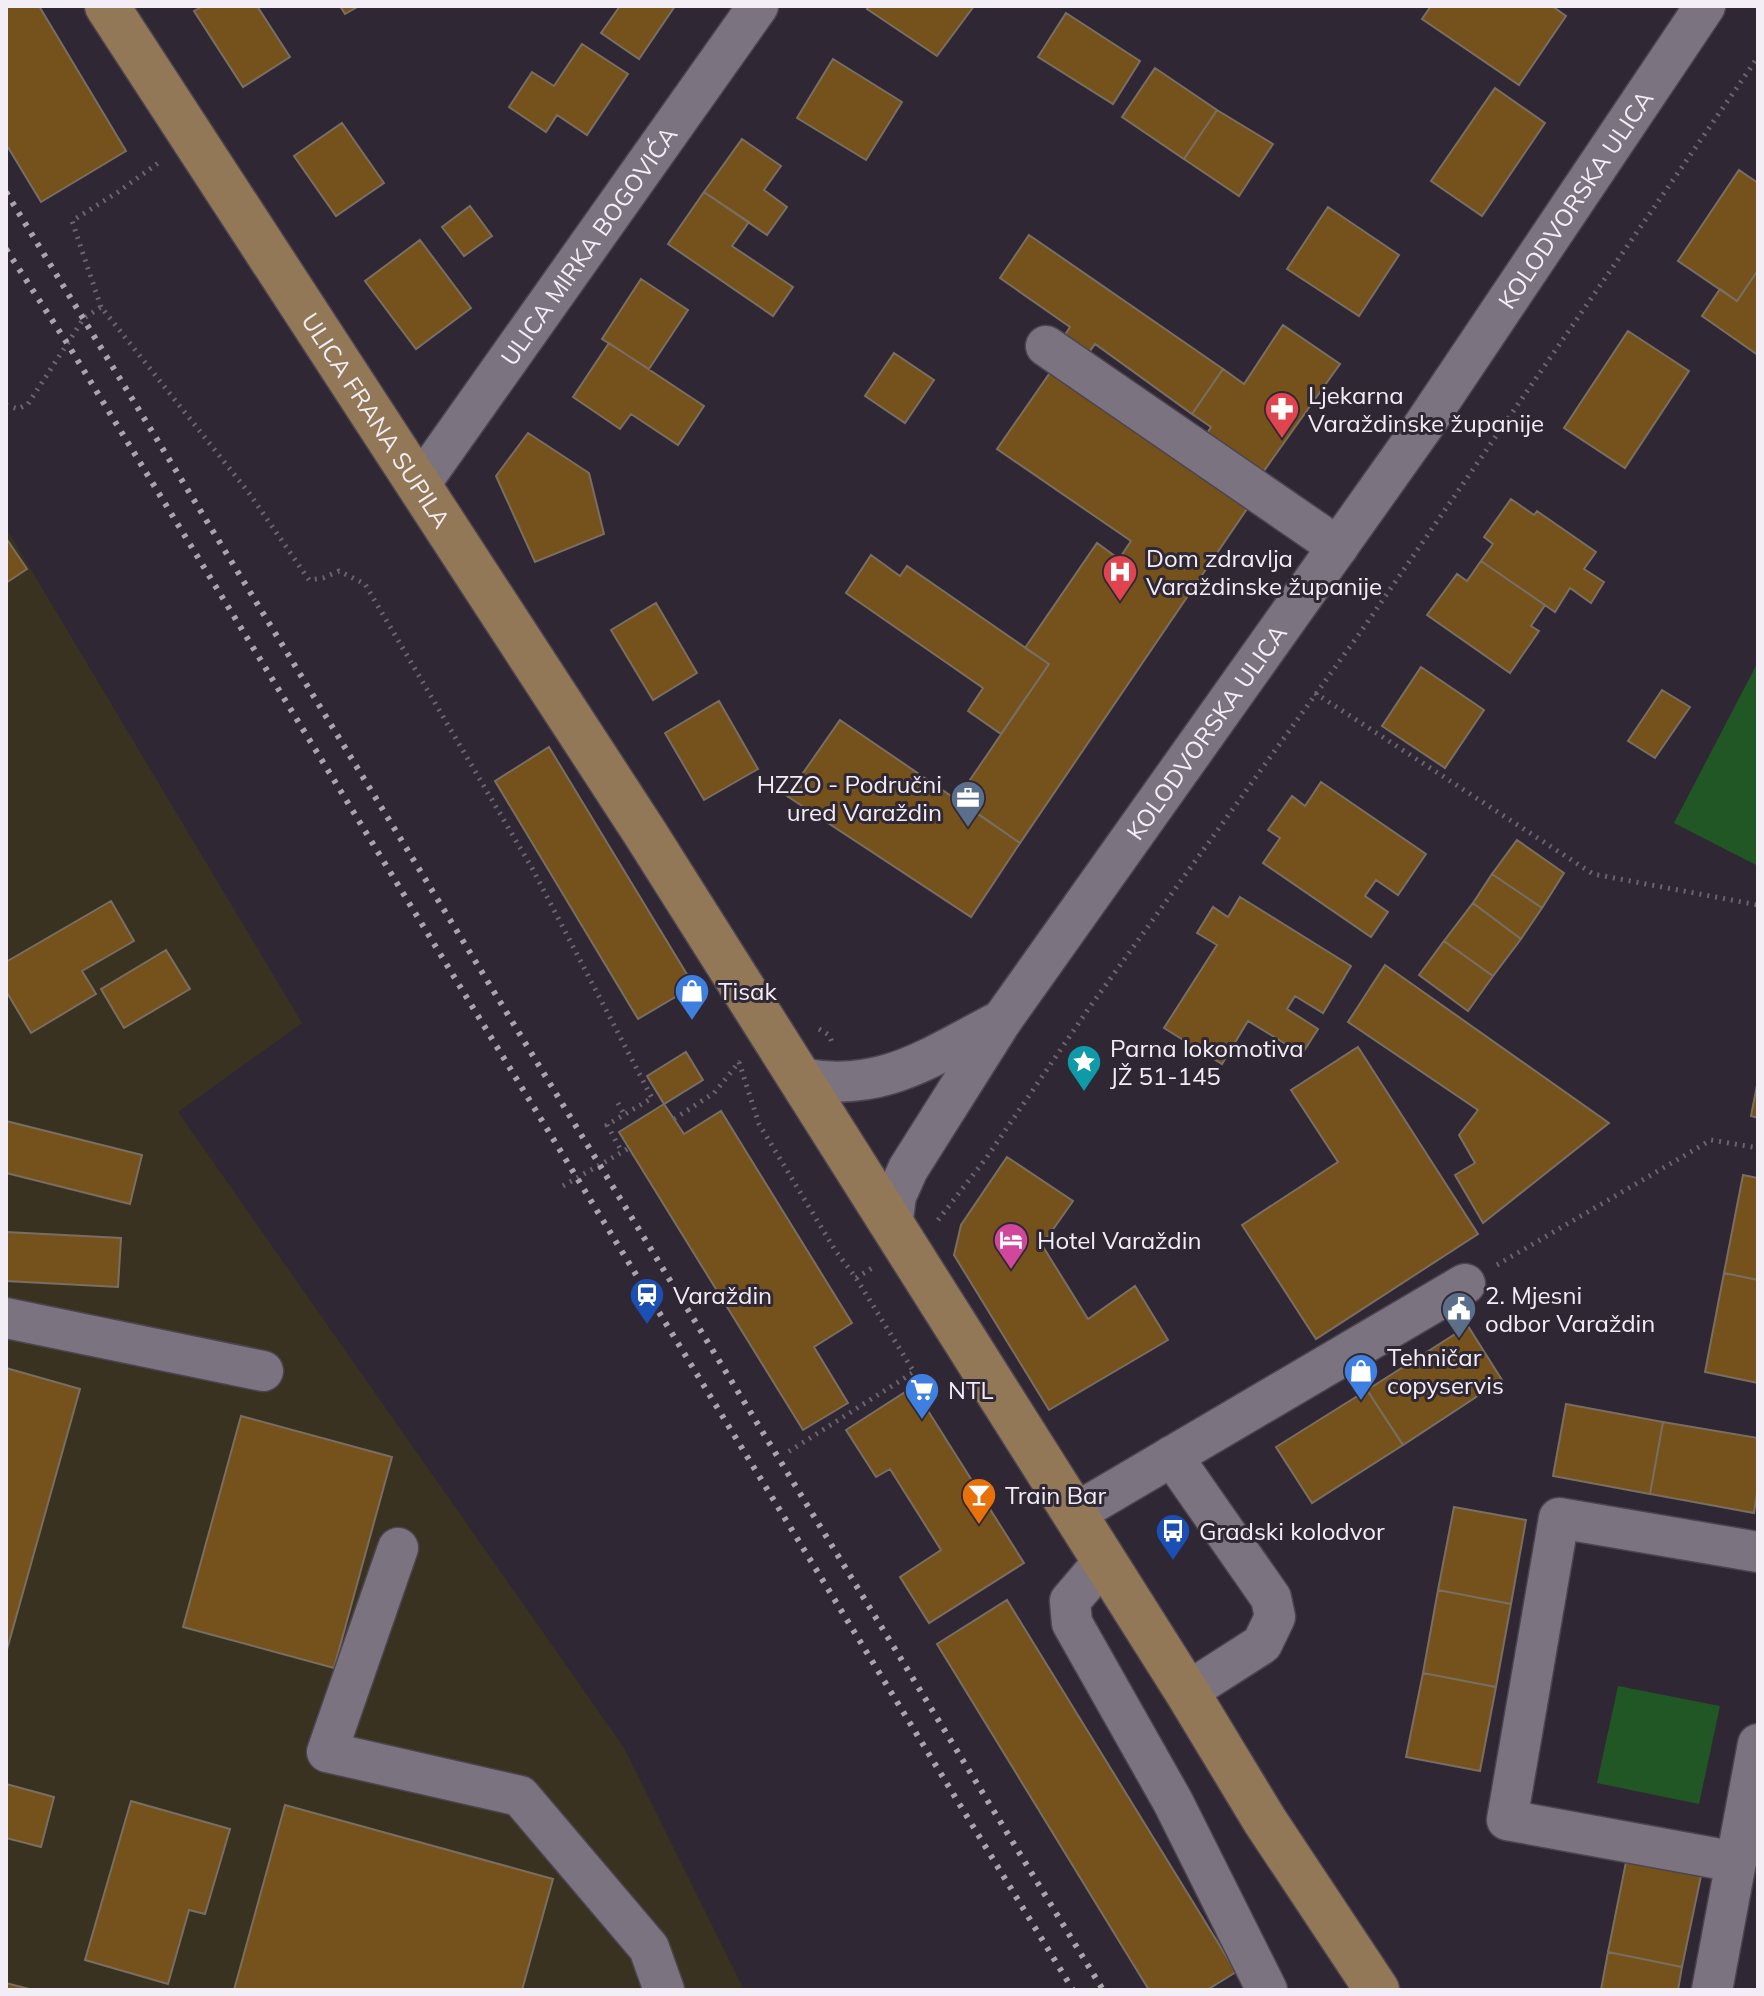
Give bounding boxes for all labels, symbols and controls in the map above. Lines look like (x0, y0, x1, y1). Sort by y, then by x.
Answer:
street label: KOLODVORSKA ULICA (1491, 84, 1659, 314)
street label: ULICA MIRKA BOGOVIĆA (494, 120, 684, 371)
street label: ULICA FRANA SUPILA (295, 307, 457, 534)
place label: Ljekarna Varaždinske županije (1308, 380, 1544, 438)
pharmacy icon: Ljekarna Varaždinske županije (1263, 390, 1301, 440)
place label: Dom zdravlja Varaždinske županije (1146, 543, 1382, 601)
hospital icon: Dom zdravlja Varaždinske županije (1101, 553, 1139, 603)
street label: KOLODVORSKA ULICA (1120, 618, 1293, 845)
place label: HZZO - Područni ured Varaždin (757, 769, 942, 827)
office icon: HZZO - Područni ured Varaždin (949, 779, 987, 829)
shop icon: Tisak (673, 972, 711, 1022)
place label: Tisak (718, 976, 778, 1006)
place label: Parna lokomotiva JŽ 51-145 (1110, 1033, 1304, 1091)
place icon: Parna lokomotiva JŽ 51-145 (1065, 1043, 1103, 1093)
hotel icon: Hotel Varaždin (992, 1221, 1030, 1271)
place label: Hotel Varaždin (1037, 1225, 1201, 1255)
station icon: Varaždin (628, 1276, 666, 1326)
place label: Varaždin (673, 1280, 772, 1310)
place label: 2. Mjesni odbor Varaždin (1485, 1280, 1655, 1338)
public building icon: 2. Mjesni odbor Varaždin (1440, 1290, 1478, 1340)
place label: Tehničar copyservis (1387, 1342, 1504, 1400)
shop icon: Tehničar copyservis (1342, 1352, 1380, 1402)
supermarket icon: NTL (903, 1371, 941, 1421)
place label: NTL (948, 1375, 994, 1405)
bar icon: Train Bar (960, 1476, 998, 1526)
place label: Train Bar (1005, 1480, 1106, 1510)
bus stop icon: Gradski kolodvor (1154, 1512, 1192, 1562)
place label: Gradski kolodvor (1199, 1516, 1385, 1546)

